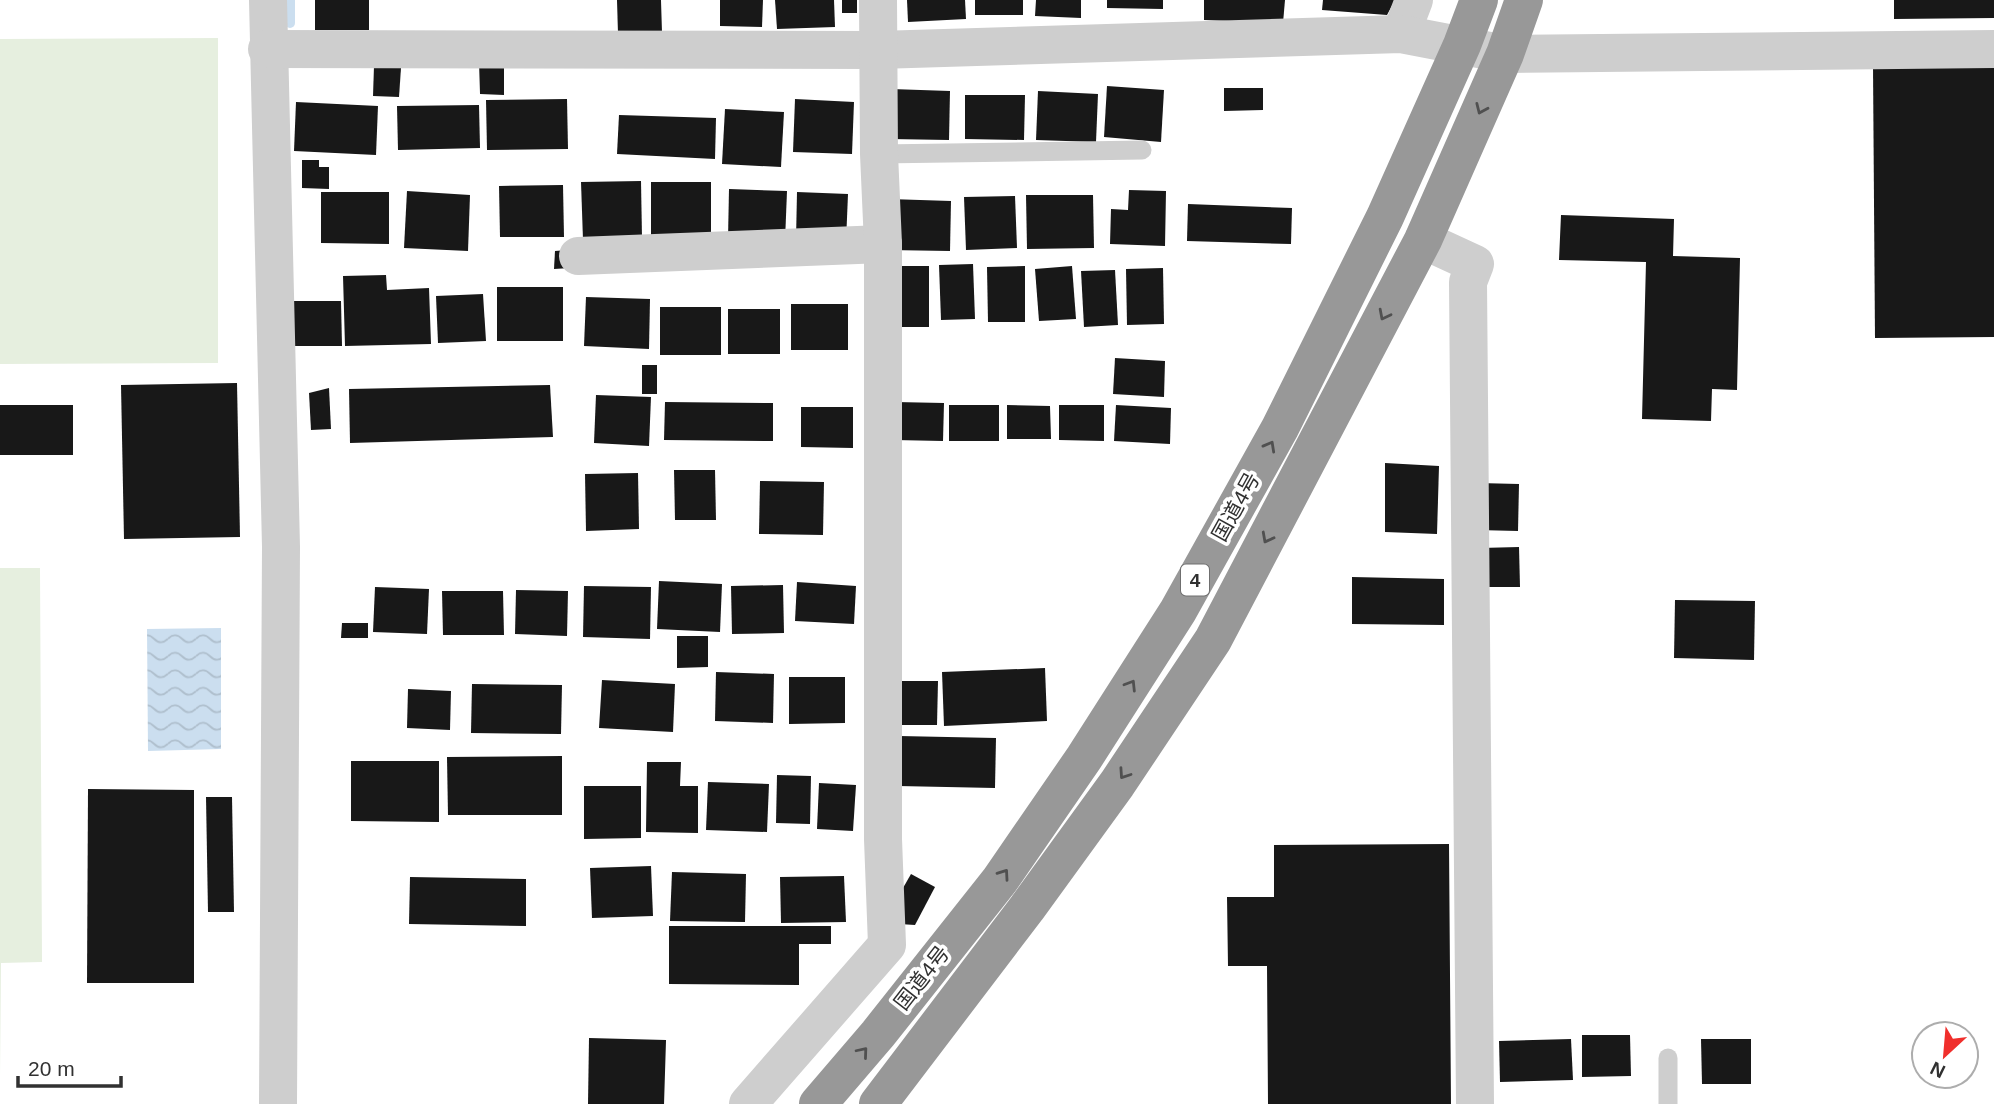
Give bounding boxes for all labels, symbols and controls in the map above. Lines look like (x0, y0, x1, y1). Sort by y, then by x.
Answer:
one-way arrow (1475, 102, 1489, 114)
one-way arrow (1379, 308, 1393, 320)
one-way arrow (1262, 441, 1275, 453)
street label: 国道4号 (1207, 469, 1264, 545)
one-way arrow (1262, 531, 1275, 543)
road number: 4 (1181, 565, 1209, 596)
one-way arrow (1122, 679, 1135, 692)
one-way arrow (1120, 766, 1132, 779)
one-way arrow (996, 869, 1008, 882)
street label: 国道4号 (890, 941, 954, 1014)
north arrow (1910, 1020, 1980, 1090)
scale bar (18, 1044, 121, 1088)
one-way arrow (855, 1047, 867, 1060)
text: 20 m (28, 1057, 75, 1080)
text: N (1927, 1057, 1949, 1082)

